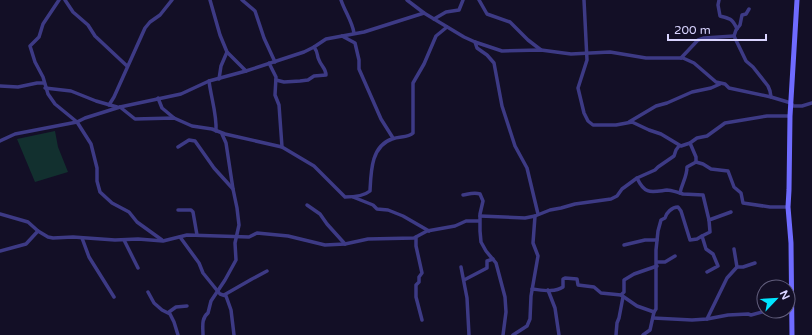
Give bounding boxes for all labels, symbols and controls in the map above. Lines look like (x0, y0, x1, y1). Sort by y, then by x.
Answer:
scale bar (668, 16, 766, 42)
text: 200 m (674, 23, 711, 37)
north arrow (756, 279, 796, 319)
text: N (777, 288, 792, 302)

